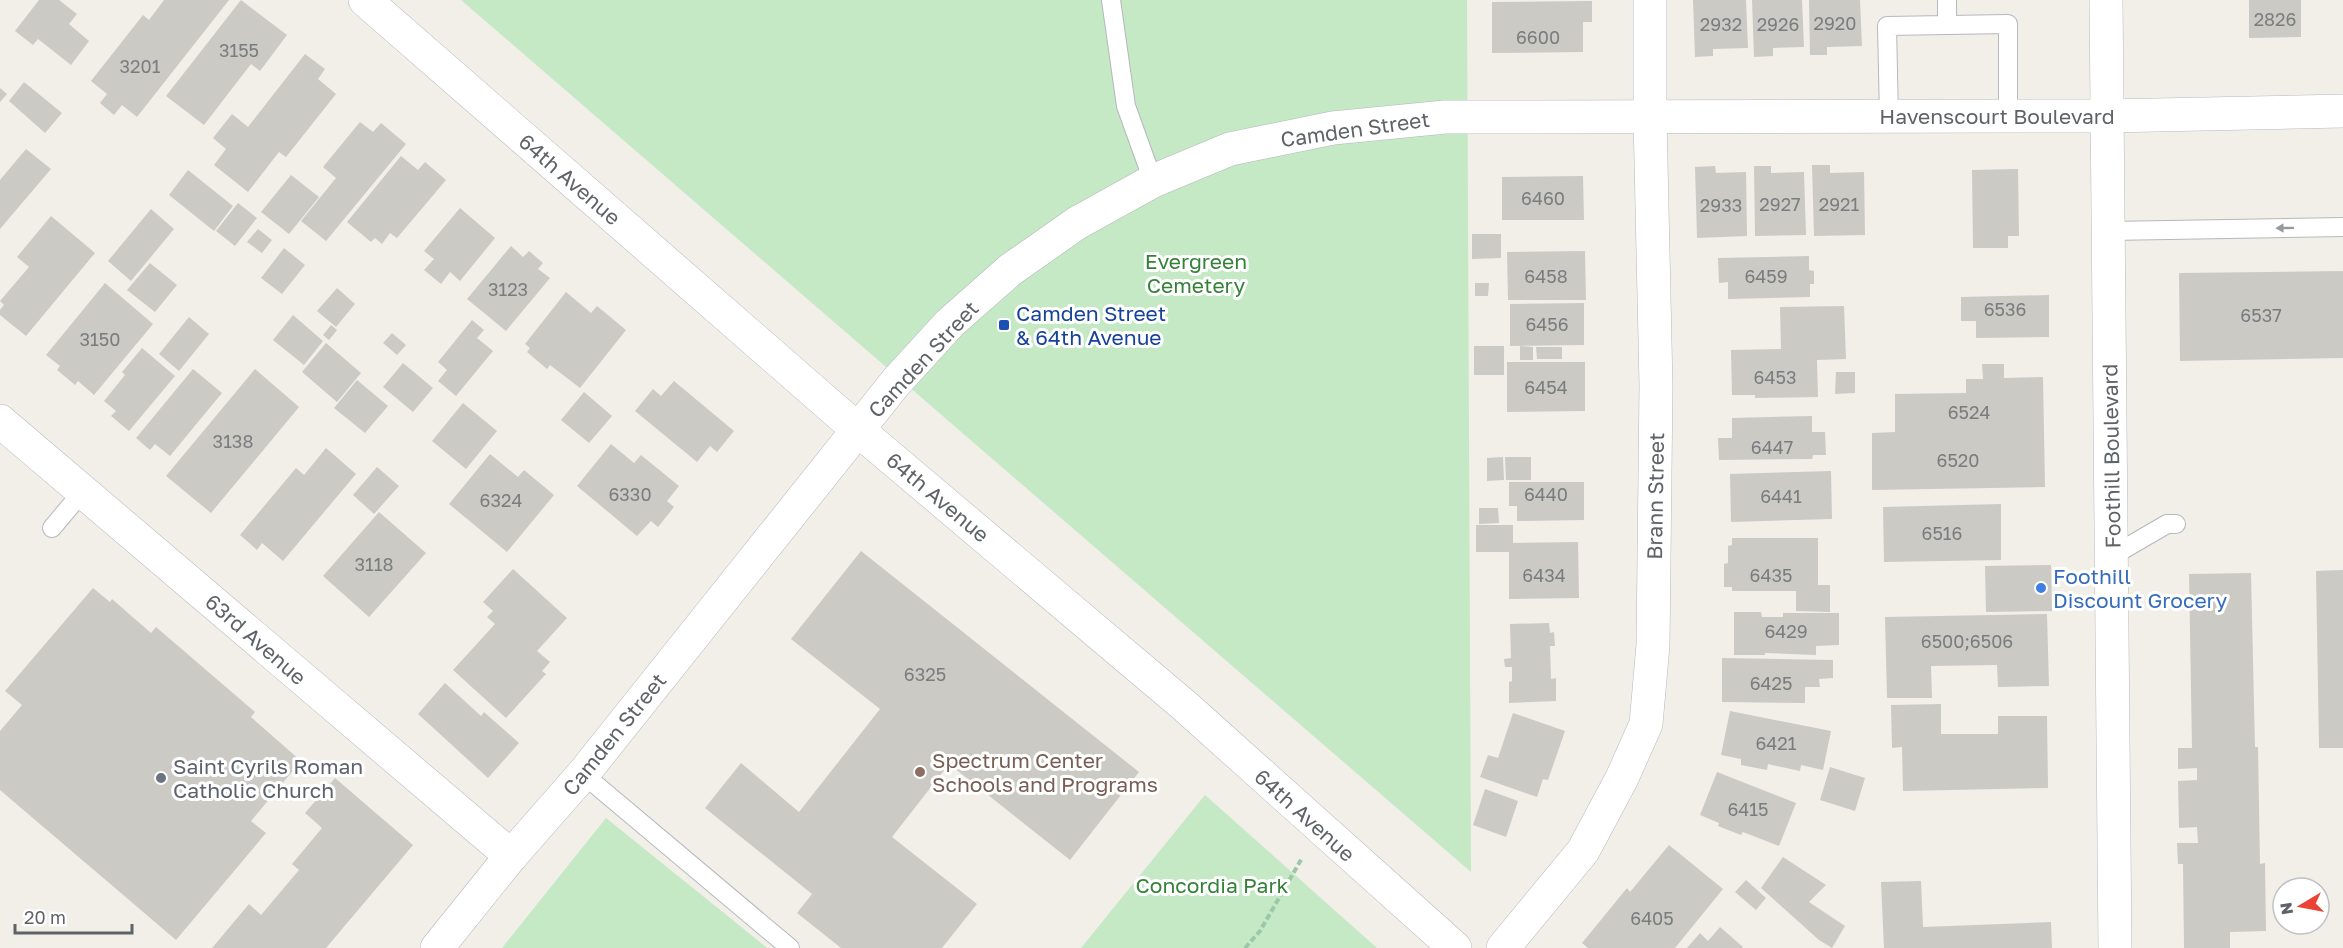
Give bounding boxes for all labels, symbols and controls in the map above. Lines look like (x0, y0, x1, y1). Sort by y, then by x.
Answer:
house number: 2826 (2254, 8, 2296, 30)
house number: 2920 (1814, 12, 1856, 34)
house number: 2932 (1700, 13, 1742, 35)
house number: 2926 (1757, 13, 1799, 35)
house number: 6600 (1516, 26, 1560, 48)
house number: 3155 (219, 39, 259, 61)
house number: 3201 (120, 55, 161, 77)
street label: Havenscourt Boulevard (1879, 103, 2115, 129)
street label: Camden Street (1279, 106, 1431, 152)
street label: 64th Avenue (514, 128, 626, 230)
house number: 6460 (1521, 187, 1565, 209)
house number: 2927 (1759, 193, 1801, 215)
house number: 2921 (1819, 193, 1860, 215)
house number: 2933 (1700, 194, 1742, 216)
one-way arrow (2275, 223, 2294, 233)
park label: Evergreen Cemetery (1145, 248, 1247, 298)
house number: 6458 (1524, 265, 1568, 287)
house number: 6459 (1744, 265, 1788, 287)
house number: 3123 (488, 278, 528, 300)
street label: Camden Street (862, 295, 984, 423)
house number: 6536 (1984, 298, 2026, 320)
place label: Camden Street & 64th Avenue (1016, 300, 1166, 350)
house number: 6537 (2240, 304, 2282, 326)
house number: 6456 (1525, 313, 1569, 335)
marker: Camden Street & 64th Avenue (997, 318, 1011, 332)
house number: 3150 (80, 328, 120, 350)
street label: Foothill Boulevard (2096, 363, 2126, 549)
house number: 6453 (1754, 366, 1796, 388)
house number: 6454 (1524, 376, 1568, 398)
house number: 6524 (1948, 401, 1990, 423)
house number: 3138 (213, 430, 253, 452)
street label: Brann Street (1641, 432, 1669, 560)
house number: 6447 (1751, 436, 1793, 458)
street label: 64th Avenue (881, 446, 995, 548)
house number: 6520 (1937, 449, 1979, 471)
house number: 6330 (608, 483, 652, 505)
house number: 6440 (1524, 483, 1568, 505)
house number: 6441 (1760, 485, 1802, 507)
house number: 6324 (480, 489, 522, 511)
house number: 6516 (1922, 522, 1962, 544)
house number: 3118 (355, 553, 393, 575)
place label: Foothill Discount Grocery (2053, 563, 2227, 613)
house number: 6434 (1522, 564, 1566, 586)
house number: 6435 (1750, 564, 1792, 586)
marker: Foothill Discount Grocery (2034, 581, 2048, 595)
street label: 63rd Avenue (200, 588, 312, 690)
house number: 6429 (1764, 620, 1808, 642)
house number: 6500;6506 (1921, 630, 2013, 652)
house number: 6325 (904, 663, 946, 685)
street label: Camden Street (557, 667, 671, 801)
house number: 6425 (1750, 672, 1792, 694)
house number: 6421 (1755, 732, 1797, 754)
place label: Spectrum Center Schools and Programs (932, 747, 1158, 797)
place label: Saint Cyrils Roman Catholic Church (173, 753, 363, 803)
street label: 64th Avenue (1249, 763, 1361, 867)
marker: Spectrum Center Schools and Programs (913, 765, 927, 779)
marker: Saint Cyrils Roman Catholic Church (154, 771, 168, 785)
house number: 6415 (1727, 798, 1769, 820)
park label: Concordia Park (1136, 872, 1289, 898)
north arrow (2271, 876, 2331, 936)
scale bar (15, 897, 132, 935)
text: N (2275, 901, 2297, 916)
text: 20 m (24, 906, 66, 928)
house number: 6405 (1630, 907, 1674, 929)

